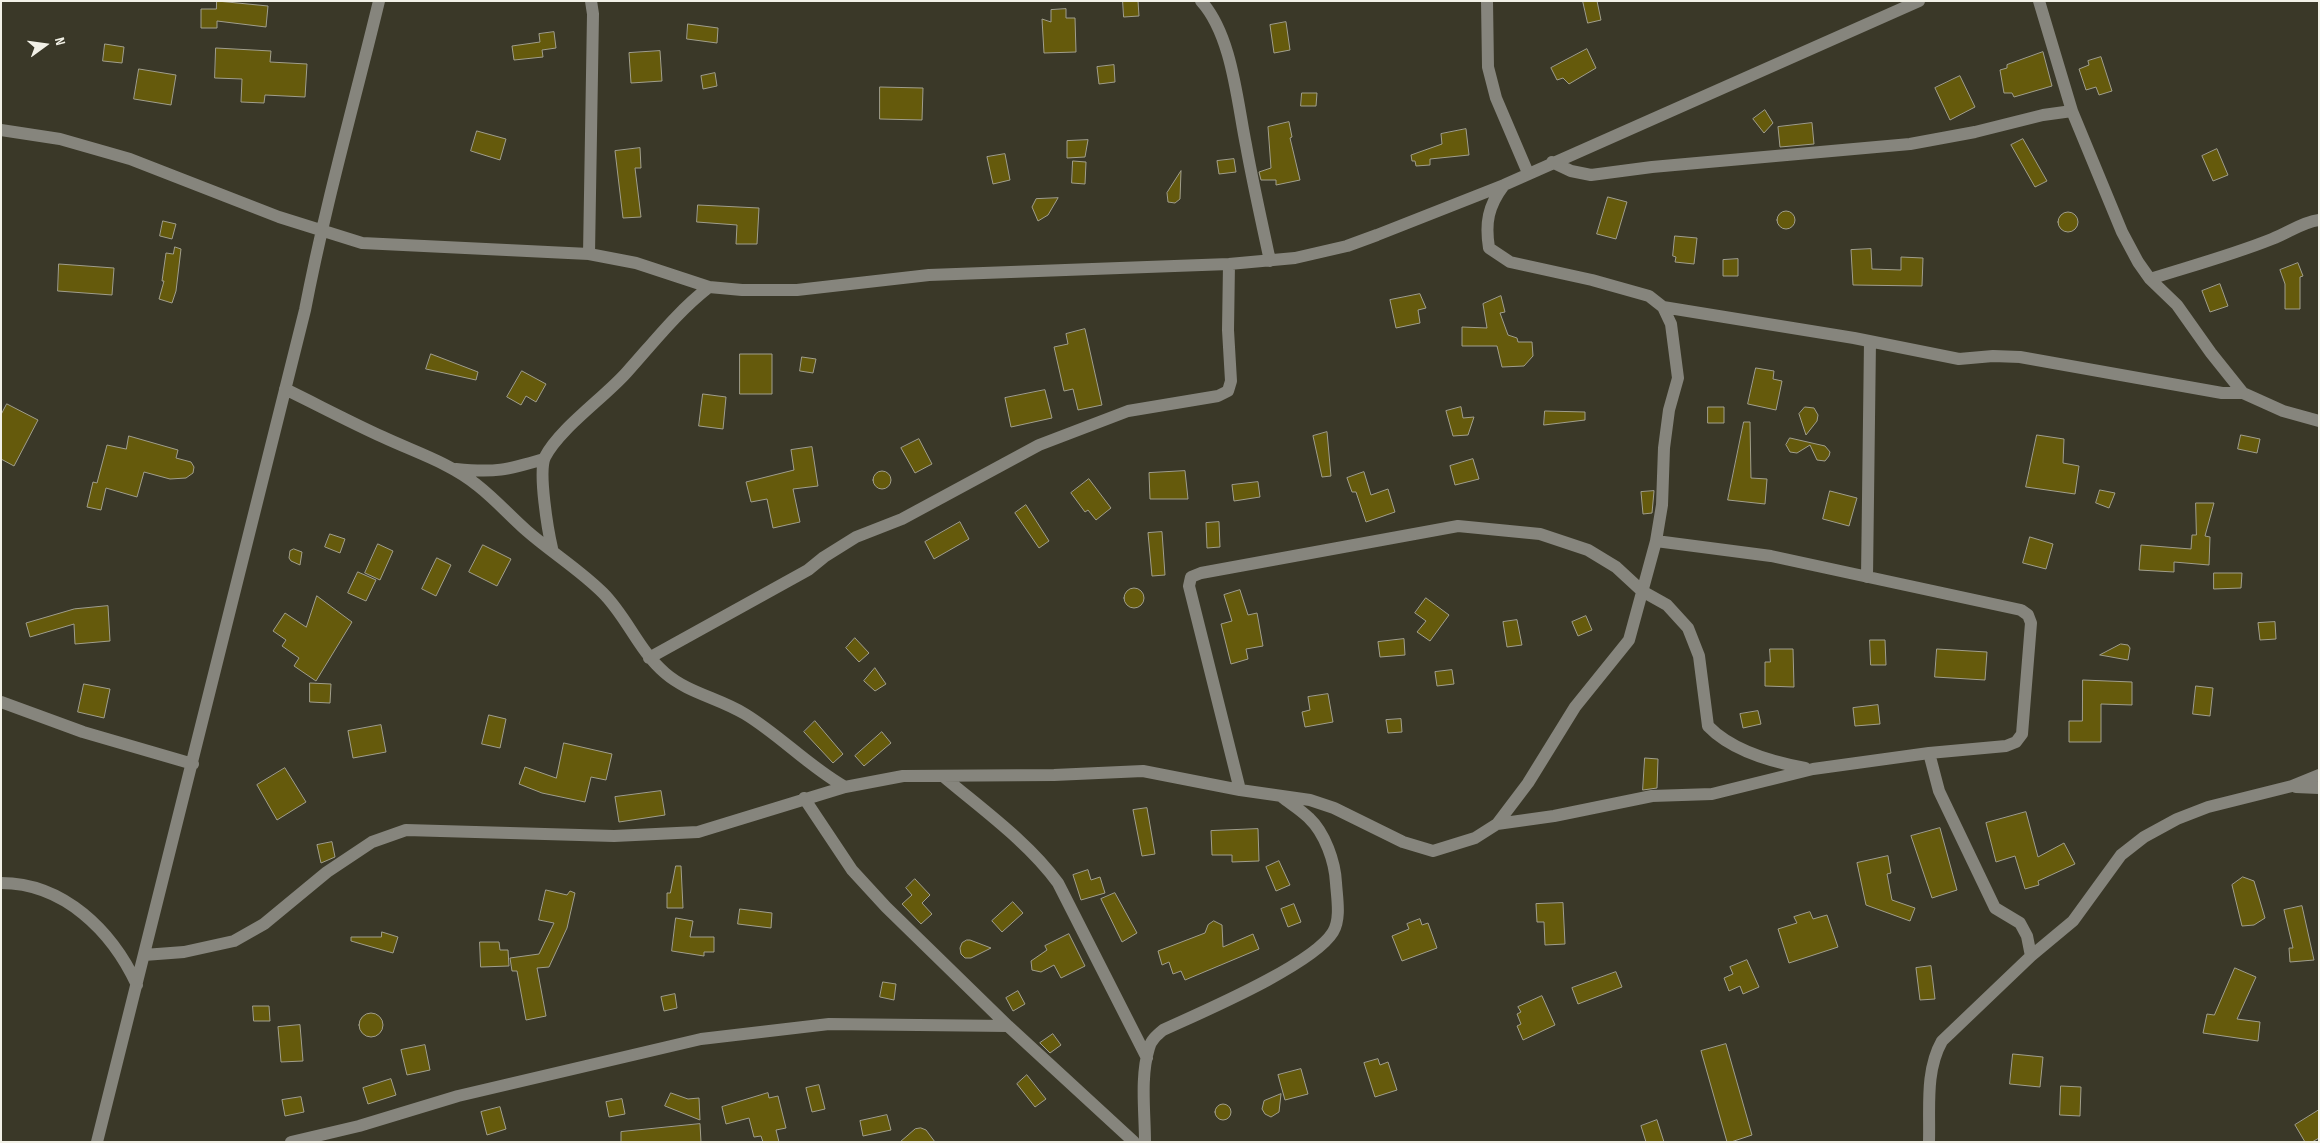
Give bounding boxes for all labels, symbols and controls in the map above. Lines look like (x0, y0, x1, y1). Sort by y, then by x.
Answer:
north arrow (20, 20, 70, 70)
text: N (51, 36, 69, 47)

